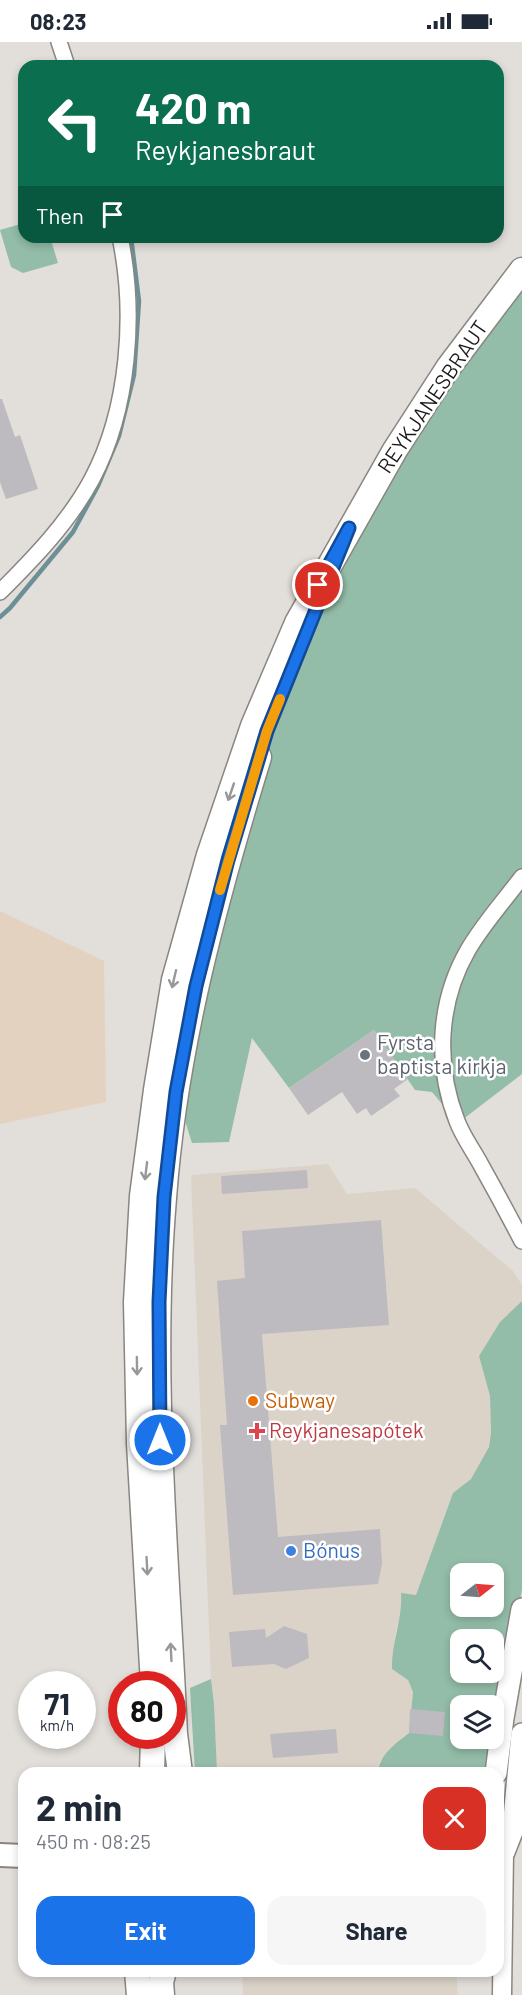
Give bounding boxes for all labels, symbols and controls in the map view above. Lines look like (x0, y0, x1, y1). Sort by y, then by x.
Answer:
text: 08:23 (30, 8, 86, 34)
text: 420 m (135, 82, 251, 132)
icon: left (36, 84, 114, 162)
text: Reykjanesbraut (135, 133, 316, 165)
icon: arrive (96, 198, 129, 231)
text: Then (36, 202, 84, 228)
street label: REYKJANESBRAUT (371, 315, 492, 477)
pin (292, 559, 343, 610)
icon: arrive (301, 568, 334, 601)
one-way arrow (224, 782, 235, 801)
one-way arrow (168, 969, 180, 988)
place label: Fyrsta baptista kirkja (377, 1029, 506, 1078)
marker: Fyrsta baptista kirkja (358, 1048, 372, 1062)
one-way arrow (140, 1161, 151, 1181)
one-way arrow (132, 1355, 143, 1375)
place label: Subway (265, 1387, 335, 1412)
marker: Subway (246, 1394, 260, 1408)
position arrow (128, 1408, 192, 1472)
place label: Reykjanesapótek (269, 1417, 423, 1442)
marker: Reykjanesapótek (250, 1424, 264, 1438)
place label: Bónus (303, 1537, 360, 1562)
marker: Bónus (284, 1544, 298, 1558)
one-way arrow (142, 1556, 153, 1576)
north arrow (450, 1563, 504, 1617)
map controls (450, 1563, 504, 1749)
button: search (450, 1629, 504, 1683)
one-way arrow (166, 1642, 177, 1662)
speed limit sign: 80 (108, 1671, 186, 1749)
text: 71 (44, 1685, 70, 1721)
button: layers (450, 1695, 504, 1749)
text: km/h (40, 1716, 74, 1734)
text: 2 min (36, 1785, 122, 1828)
button: close (423, 1787, 486, 1850)
text: 450 m · 08:25 (36, 1829, 151, 1853)
button: Exit (36, 1896, 255, 1965)
button: Share (267, 1896, 486, 1965)

